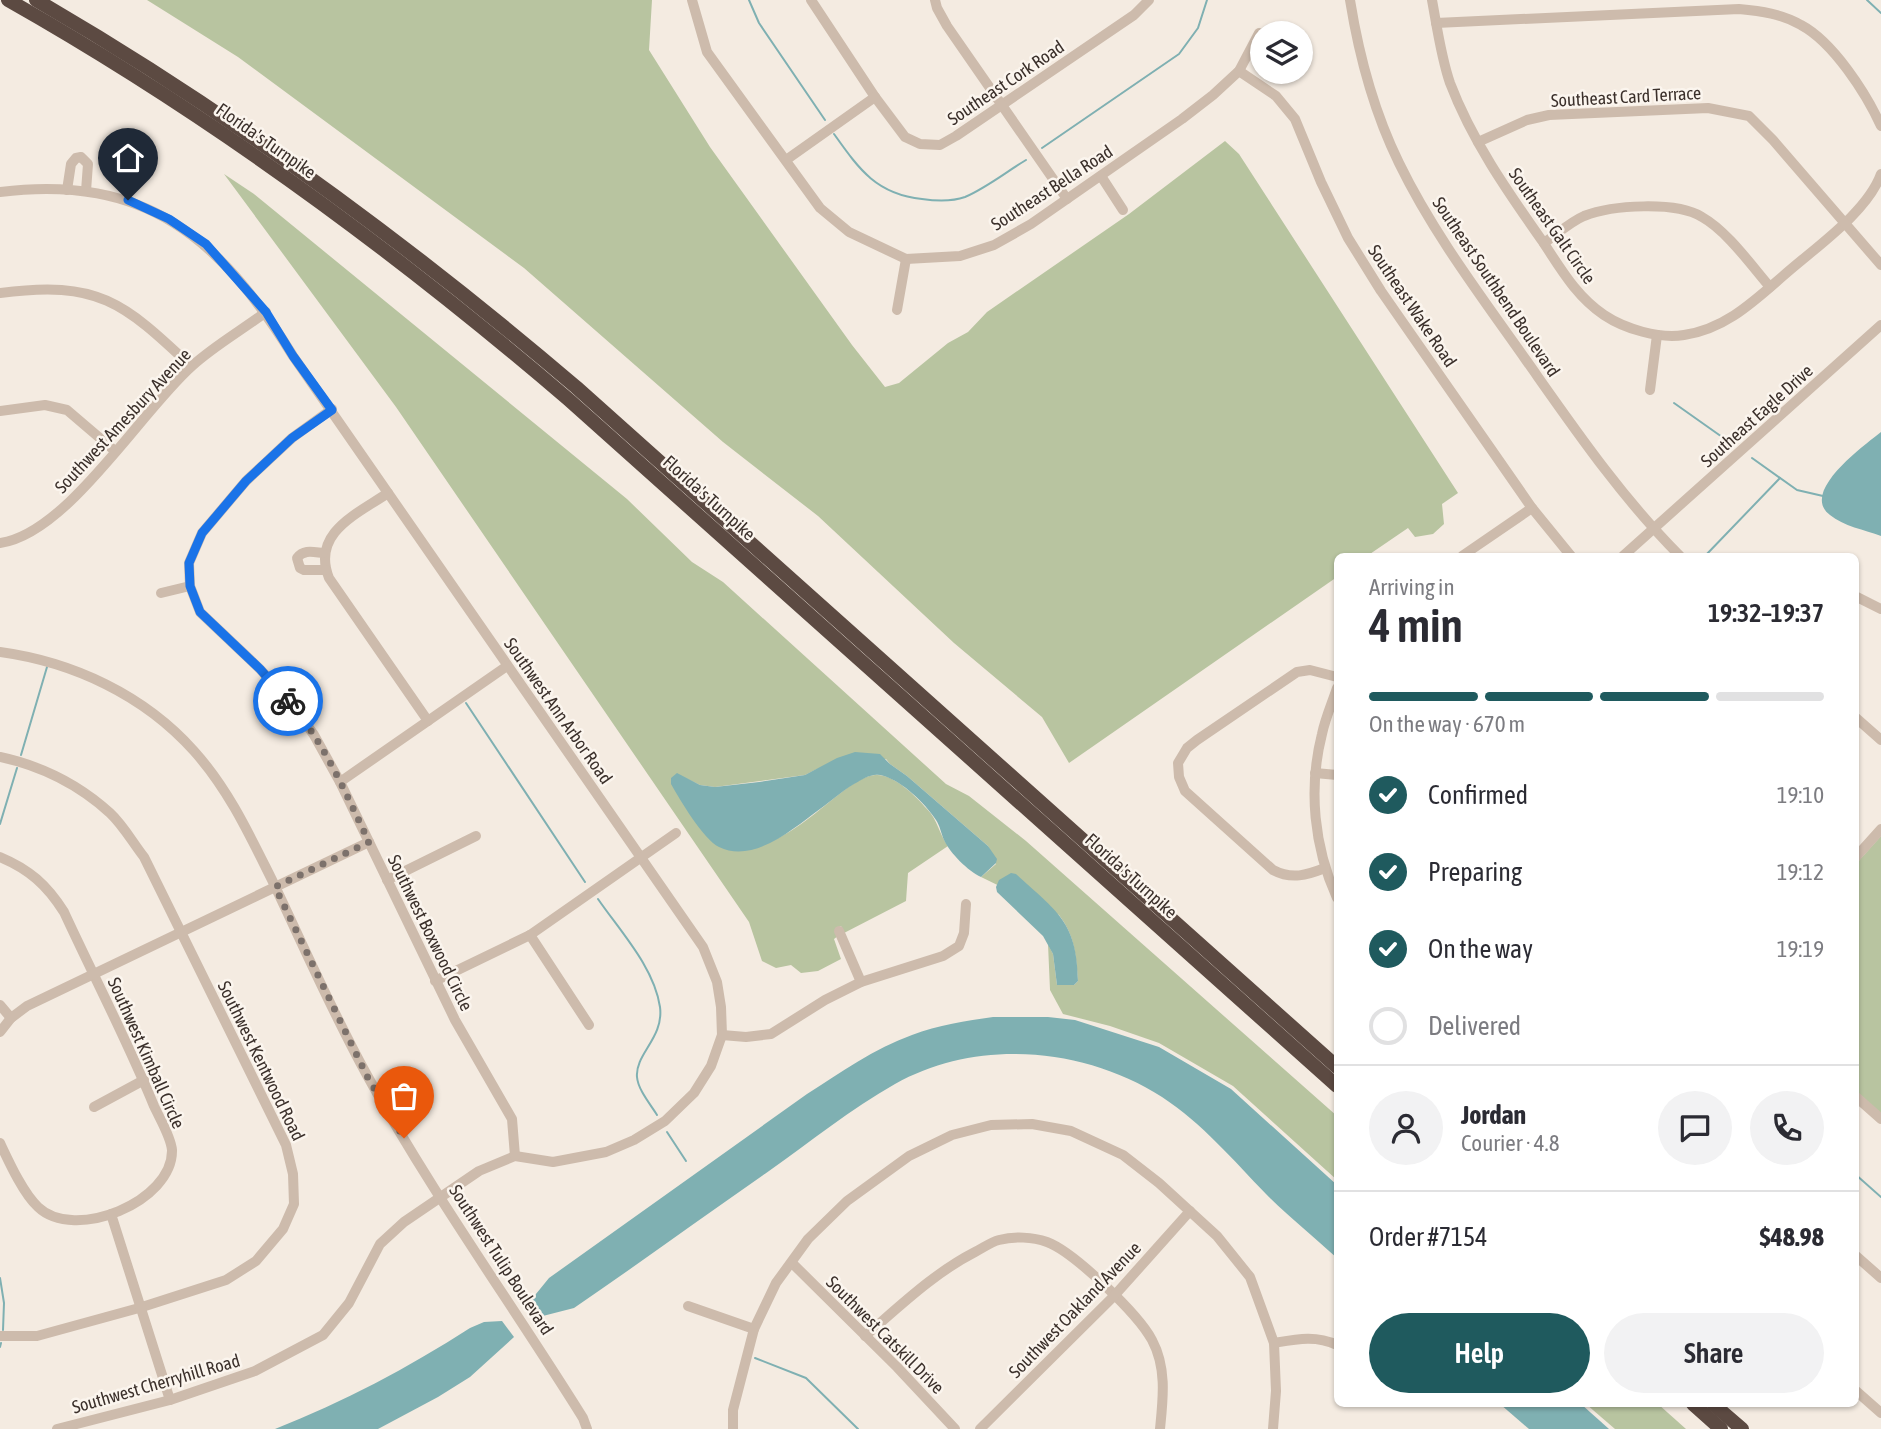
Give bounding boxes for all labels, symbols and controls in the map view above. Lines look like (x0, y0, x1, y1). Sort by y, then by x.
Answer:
map controls (1250, 21, 1313, 84)
button: layers (1250, 21, 1313, 84)
street label: Southeast Cork Road (944, 36, 1068, 129)
street label: Southeast Card Terrace (1550, 82, 1702, 111)
street label: Florida's Turnpike (213, 99, 320, 183)
pin (98, 128, 158, 200)
icon: home (109, 139, 147, 177)
street label: Southeast Bella Road (987, 140, 1116, 235)
street label: Southeast Galt Circle (1505, 164, 1600, 288)
street label: Southeast Southbend Boulevard (1428, 193, 1564, 380)
street label: Southeast Wake Road (1364, 241, 1461, 371)
street label: Southwest Amesbury Avenue (50, 344, 195, 497)
street label: Southeast Eagle Drive (1696, 360, 1817, 471)
street label: Florida's Turnpike (659, 451, 760, 544)
text: Arriving in (1369, 574, 1455, 600)
text: 19:32–19:37 (1708, 598, 1824, 628)
text: 4 min (1369, 599, 1463, 652)
street label: Southwest Ann Arbor Road (500, 634, 617, 788)
courier (253, 666, 323, 736)
icon: bike (269, 682, 307, 720)
text: On the way · 670 m (1369, 711, 1525, 737)
icon: check (1369, 776, 1407, 814)
text: Confirmed (1428, 780, 1528, 810)
text: 19:10 (1777, 782, 1824, 808)
street label: Florida's Turnpike (1081, 829, 1182, 922)
street label: Southwest Boxwood Circle (384, 851, 477, 1014)
icon: check (1369, 853, 1407, 891)
text: Preparing (1428, 857, 1522, 887)
text: 19:12 (1777, 859, 1824, 885)
icon: check (1369, 930, 1407, 968)
text: On the way (1428, 934, 1533, 964)
text: 19:19 (1777, 936, 1824, 962)
street label: Southwest Kimball Circle (104, 974, 189, 1132)
street label: Southwest Kentwood Road (214, 978, 309, 1144)
text: Delivered (1428, 1011, 1521, 1041)
pin (374, 1066, 434, 1138)
icon: bag (385, 1077, 423, 1115)
button: person (1369, 1091, 1443, 1165)
button: chat (1658, 1091, 1732, 1165)
button: phone (1750, 1091, 1824, 1165)
text: Jordan (1461, 1100, 1526, 1130)
text: Courier · 4.8 (1461, 1130, 1560, 1156)
street label: Southwest Tulip Boulevard (445, 1181, 558, 1339)
text: Order #7154 (1369, 1222, 1488, 1252)
text: $48.98 (1760, 1222, 1824, 1252)
street label: Southwest Oakland Avenue (1004, 1237, 1145, 1382)
street label: Southwest Catskill Drive (822, 1271, 949, 1398)
button: Help (1369, 1313, 1590, 1393)
button: Share (1604, 1313, 1824, 1393)
street label: Southwest Cherryhill Road (70, 1349, 242, 1418)

